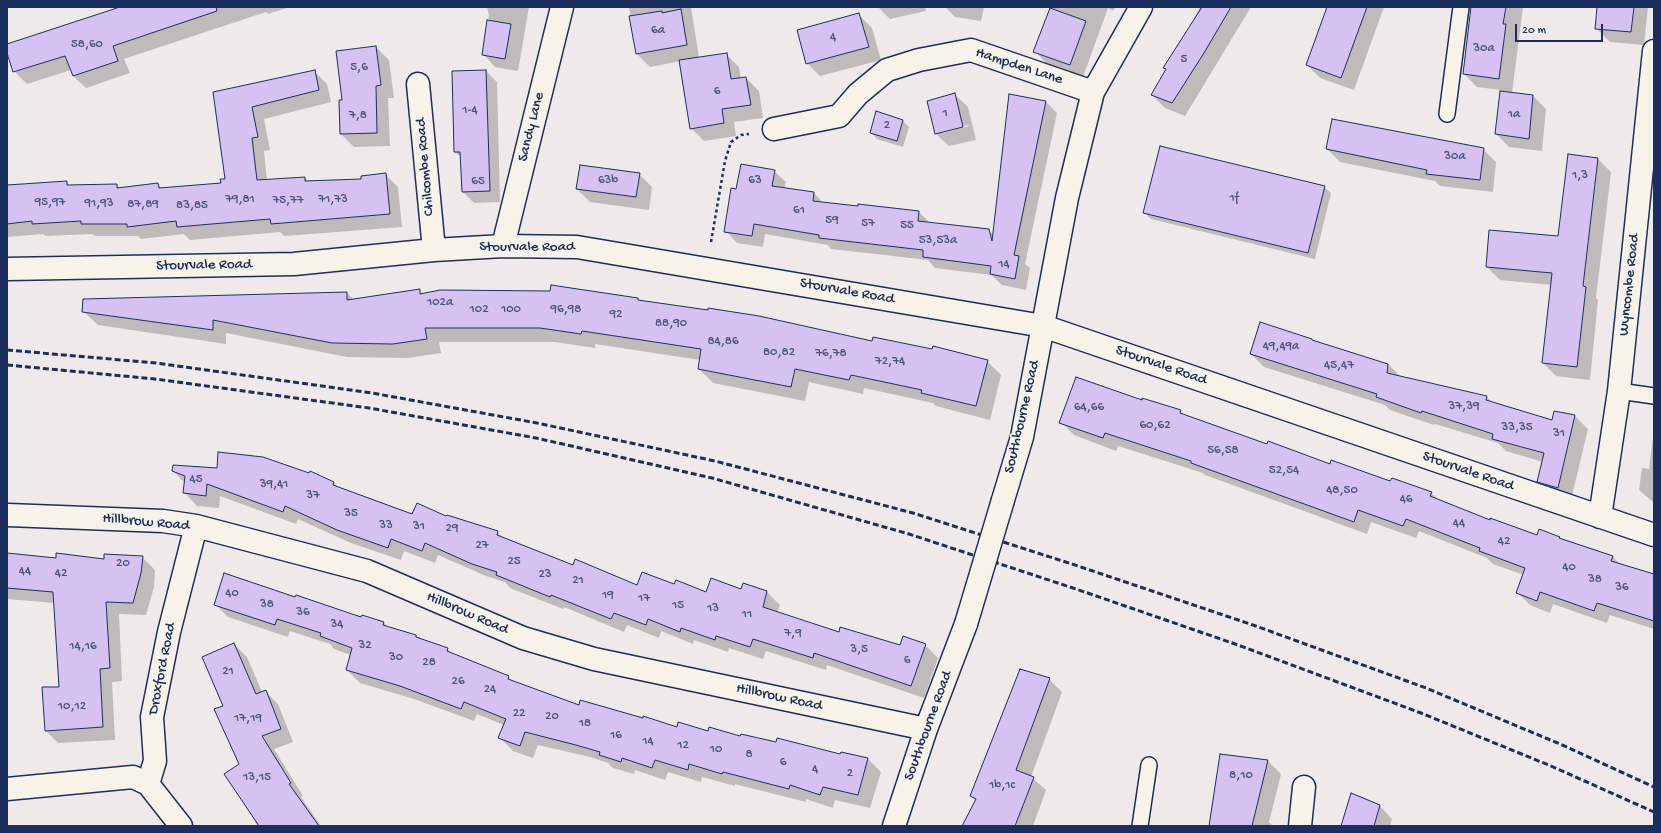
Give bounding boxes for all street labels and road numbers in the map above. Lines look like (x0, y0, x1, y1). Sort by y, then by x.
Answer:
street label: Hampden Lane (973, 44, 1065, 90)
street label: Sandy Lane (515, 90, 549, 164)
street label: Chilcombe Road (413, 117, 439, 217)
street label: Wyncombe Road (1616, 233, 1644, 337)
street label: Stourvale Road (479, 239, 575, 257)
street label: Stourvale Road (156, 256, 252, 276)
street label: Stourvale Road (798, 275, 896, 309)
street label: Stourvale Road (1113, 342, 1209, 390)
street label: Southbourne Road (1001, 359, 1045, 475)
street label: Stourvale Road (1420, 448, 1516, 496)
street label: Hillbrow Road (102, 510, 190, 536)
street label: Hillbrow Road (423, 589, 511, 639)
street label: Droxford Road (145, 621, 181, 717)
street label: Southbourne Road (901, 669, 957, 783)
street label: Hillbrow Road (734, 680, 824, 716)

